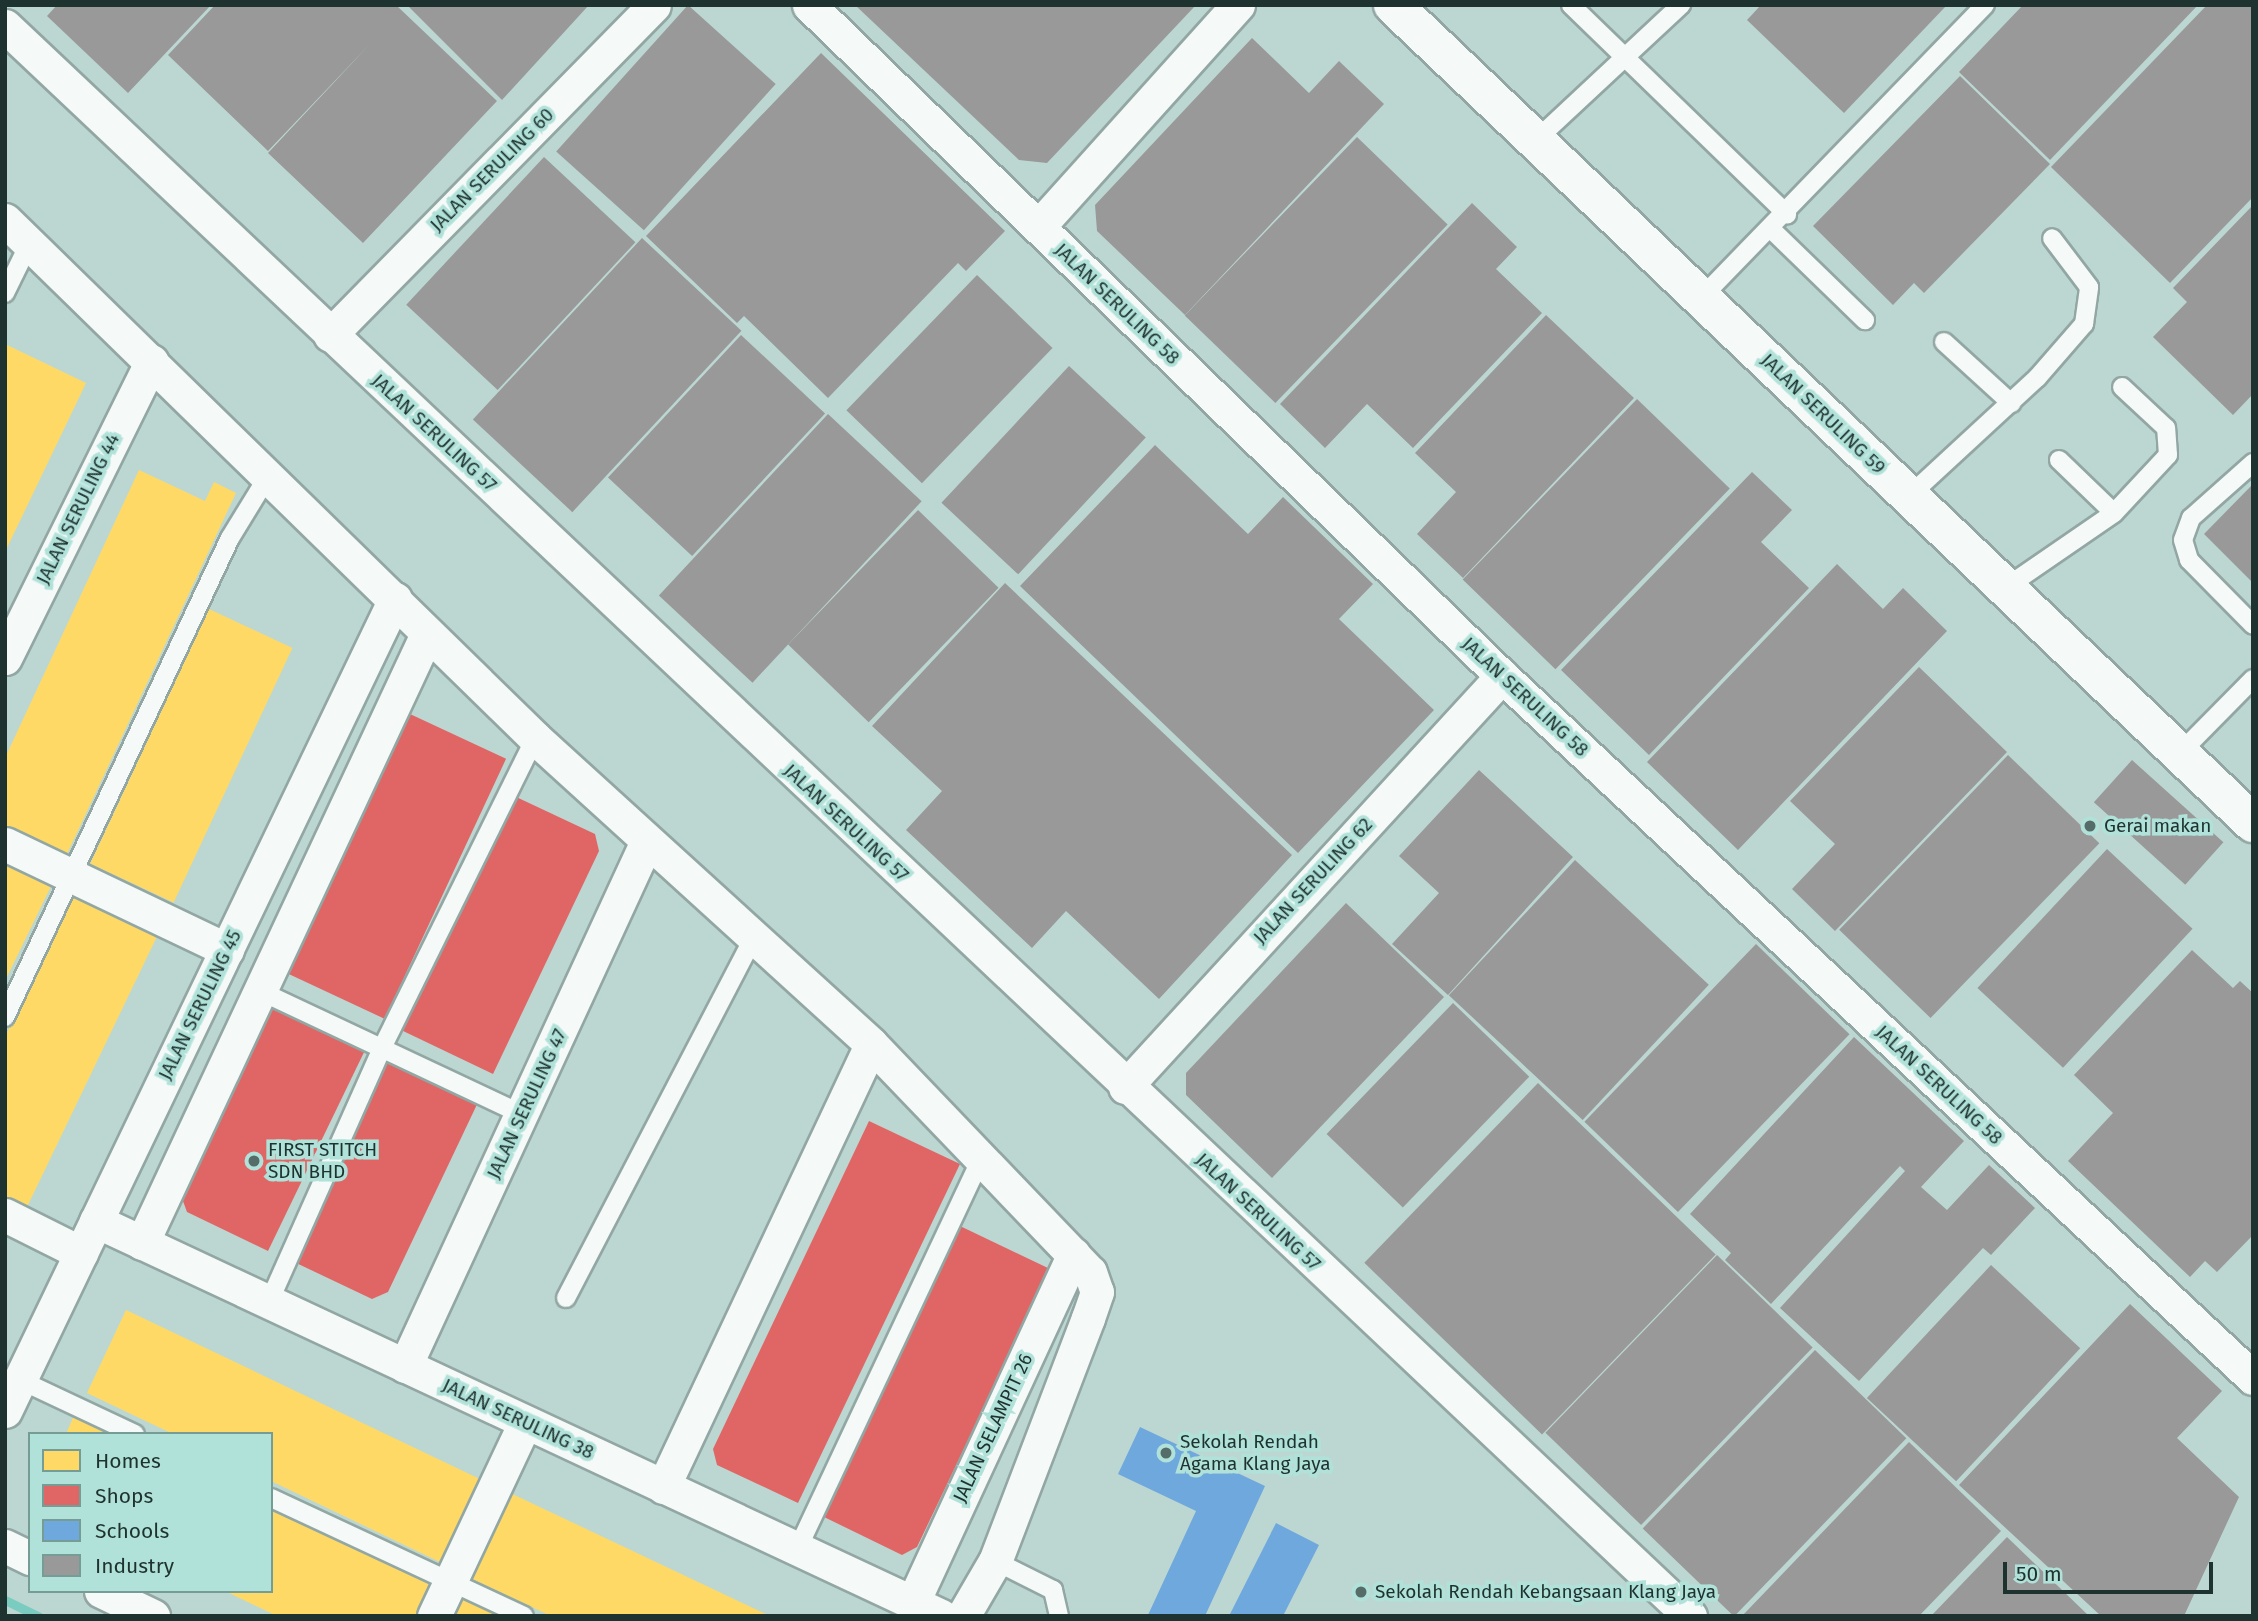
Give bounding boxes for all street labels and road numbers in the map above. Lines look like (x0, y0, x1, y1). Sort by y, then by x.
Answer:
street label: JALAN SERULING 60 (425, 103, 559, 237)
street label: JALAN SERULING 58 (1050, 239, 1184, 369)
street label: JALAN SERULING 59 (1756, 349, 1890, 479)
street label: JALAN SERULING 57 (367, 369, 501, 497)
street label: JALAN SERULING 44 (32, 430, 124, 588)
street label: JALAN SERULING 58 (1457, 633, 1593, 761)
street label: JALAN SERULING 57 (779, 759, 913, 887)
street label: JALAN SERULING 62 (1249, 813, 1377, 949)
street label: JALAN SERULING 45 (154, 926, 246, 1084)
street label: JALAN SERULING 58 (1871, 1021, 2007, 1149)
street label: JALAN SERULING 47 (482, 1025, 572, 1183)
street label: JALAN SERULING 57 (1191, 1148, 1325, 1276)
street label: JALAN SELAMPIT 26 (948, 1350, 1038, 1506)
street label: JALAN SERULING 38 (439, 1374, 597, 1464)

